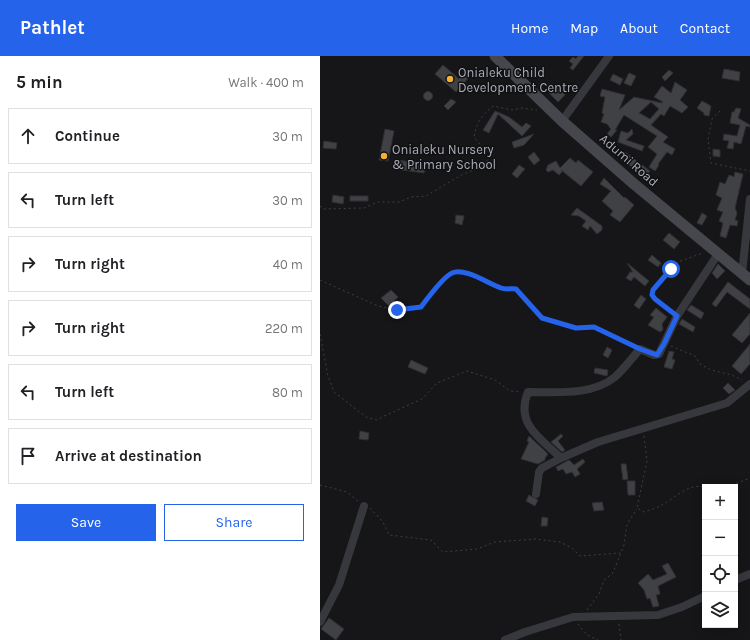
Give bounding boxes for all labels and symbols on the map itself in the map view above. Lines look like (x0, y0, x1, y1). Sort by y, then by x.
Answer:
place label: Onialeku Child Development Centre (458, 65, 579, 95)
marker: Onialeku Child Development Centre (445, 74, 455, 84)
street label: Adumi Road (597, 131, 661, 189)
place label: Onialeku Nursery & Primary School (392, 142, 496, 172)
marker: Onialeku Nursery & Primary School (379, 151, 389, 161)
route start (662, 260, 680, 278)
route end (388, 301, 406, 319)

